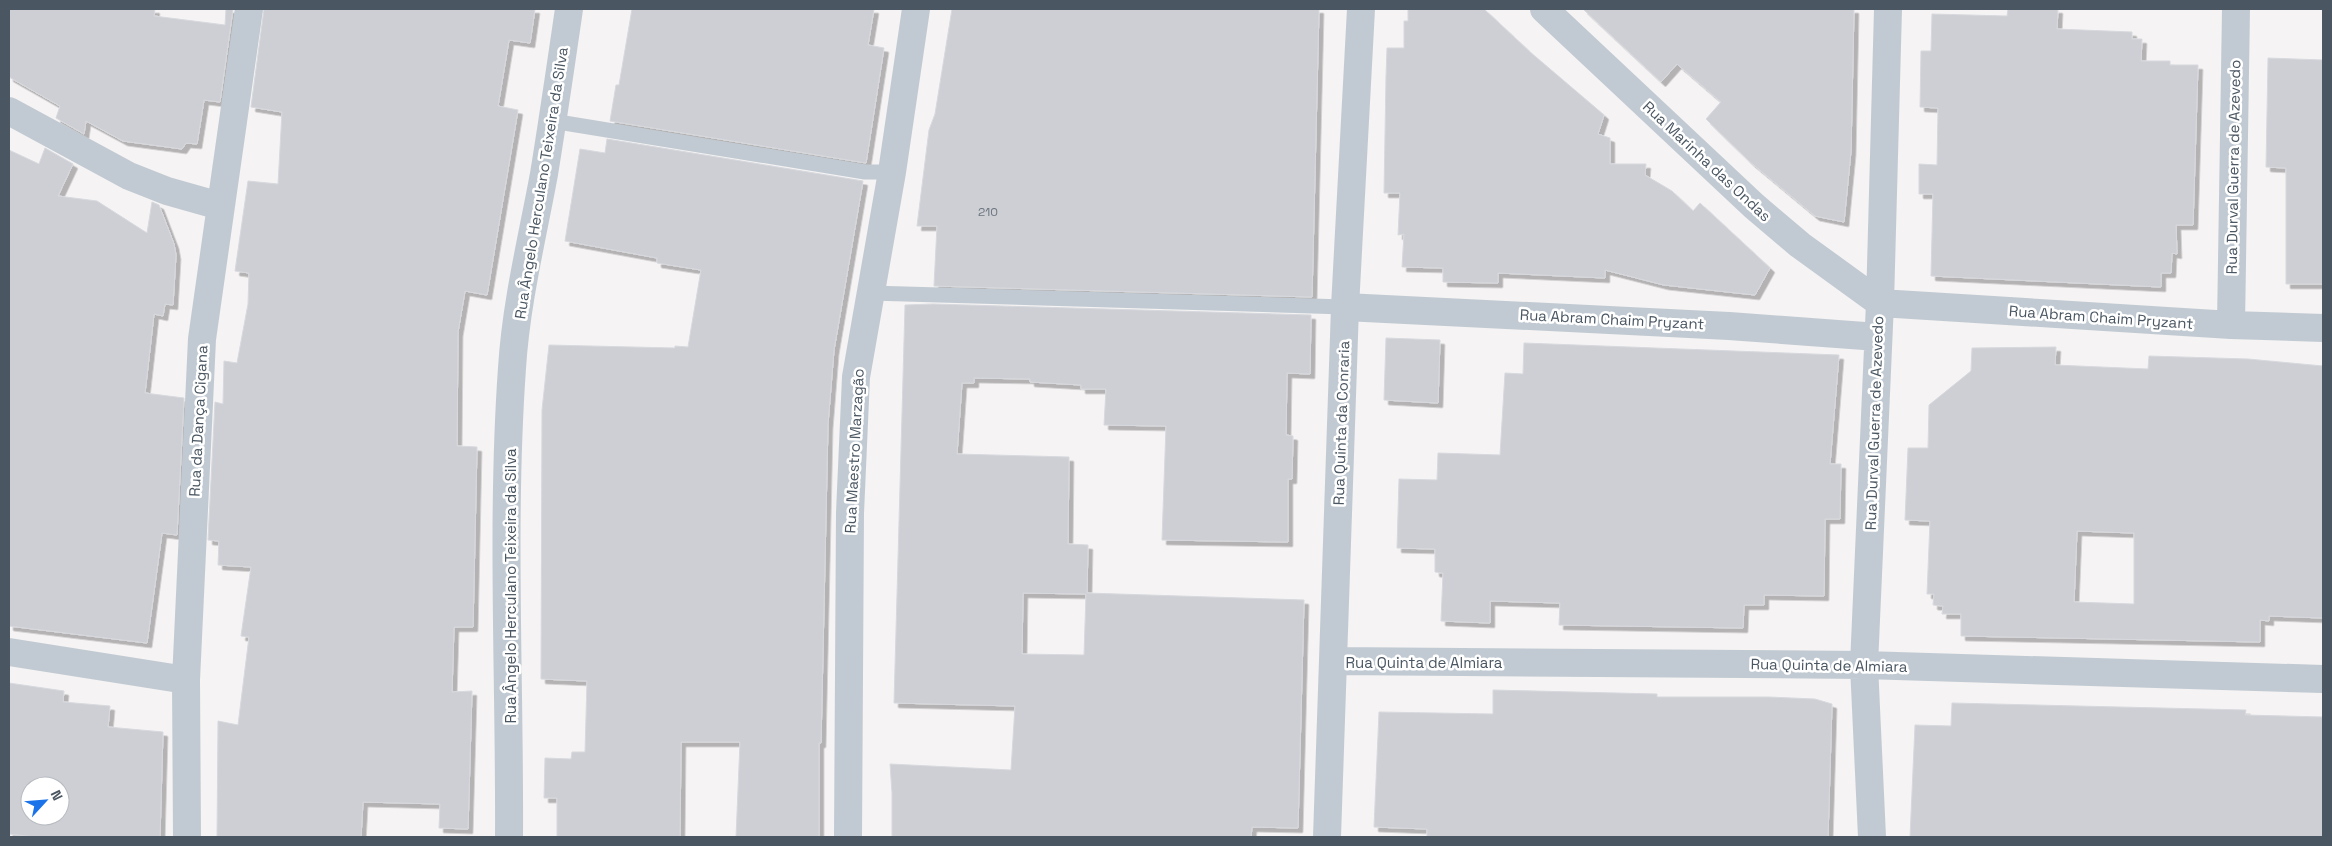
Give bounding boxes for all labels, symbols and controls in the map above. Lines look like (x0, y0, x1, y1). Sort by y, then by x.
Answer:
street label: Rua Ângelo Herculano Teixeira da Silva (510, 45, 572, 320)
street label: Rua Durval Guerra de Azevedo (2222, 59, 2244, 275)
street label: Rua Marinha das Ondas (1639, 97, 1775, 225)
house number: 210 (978, 204, 998, 220)
street label: Rua Abram Chaim Pryzant (2008, 301, 2194, 333)
street label: Rua Abram Chaim Pryzant (1519, 305, 1705, 333)
street label: Rua Durval Guerra de Azevedo (1861, 315, 1887, 531)
street label: Rua Quinta da Conraria (1329, 340, 1353, 506)
street label: Rua da Dança Cigana (185, 344, 211, 497)
street label: Rua Maestro Marzagão (840, 368, 868, 534)
street label: Rua Ângelo Herculano Teixeira da Silva (501, 448, 520, 724)
street label: Rua Quinta de Almiara (1346, 653, 1503, 672)
street label: Rua Quinta de Almiara (1750, 654, 1908, 676)
north arrow (20, 776, 70, 826)
text: N (47, 787, 67, 803)

